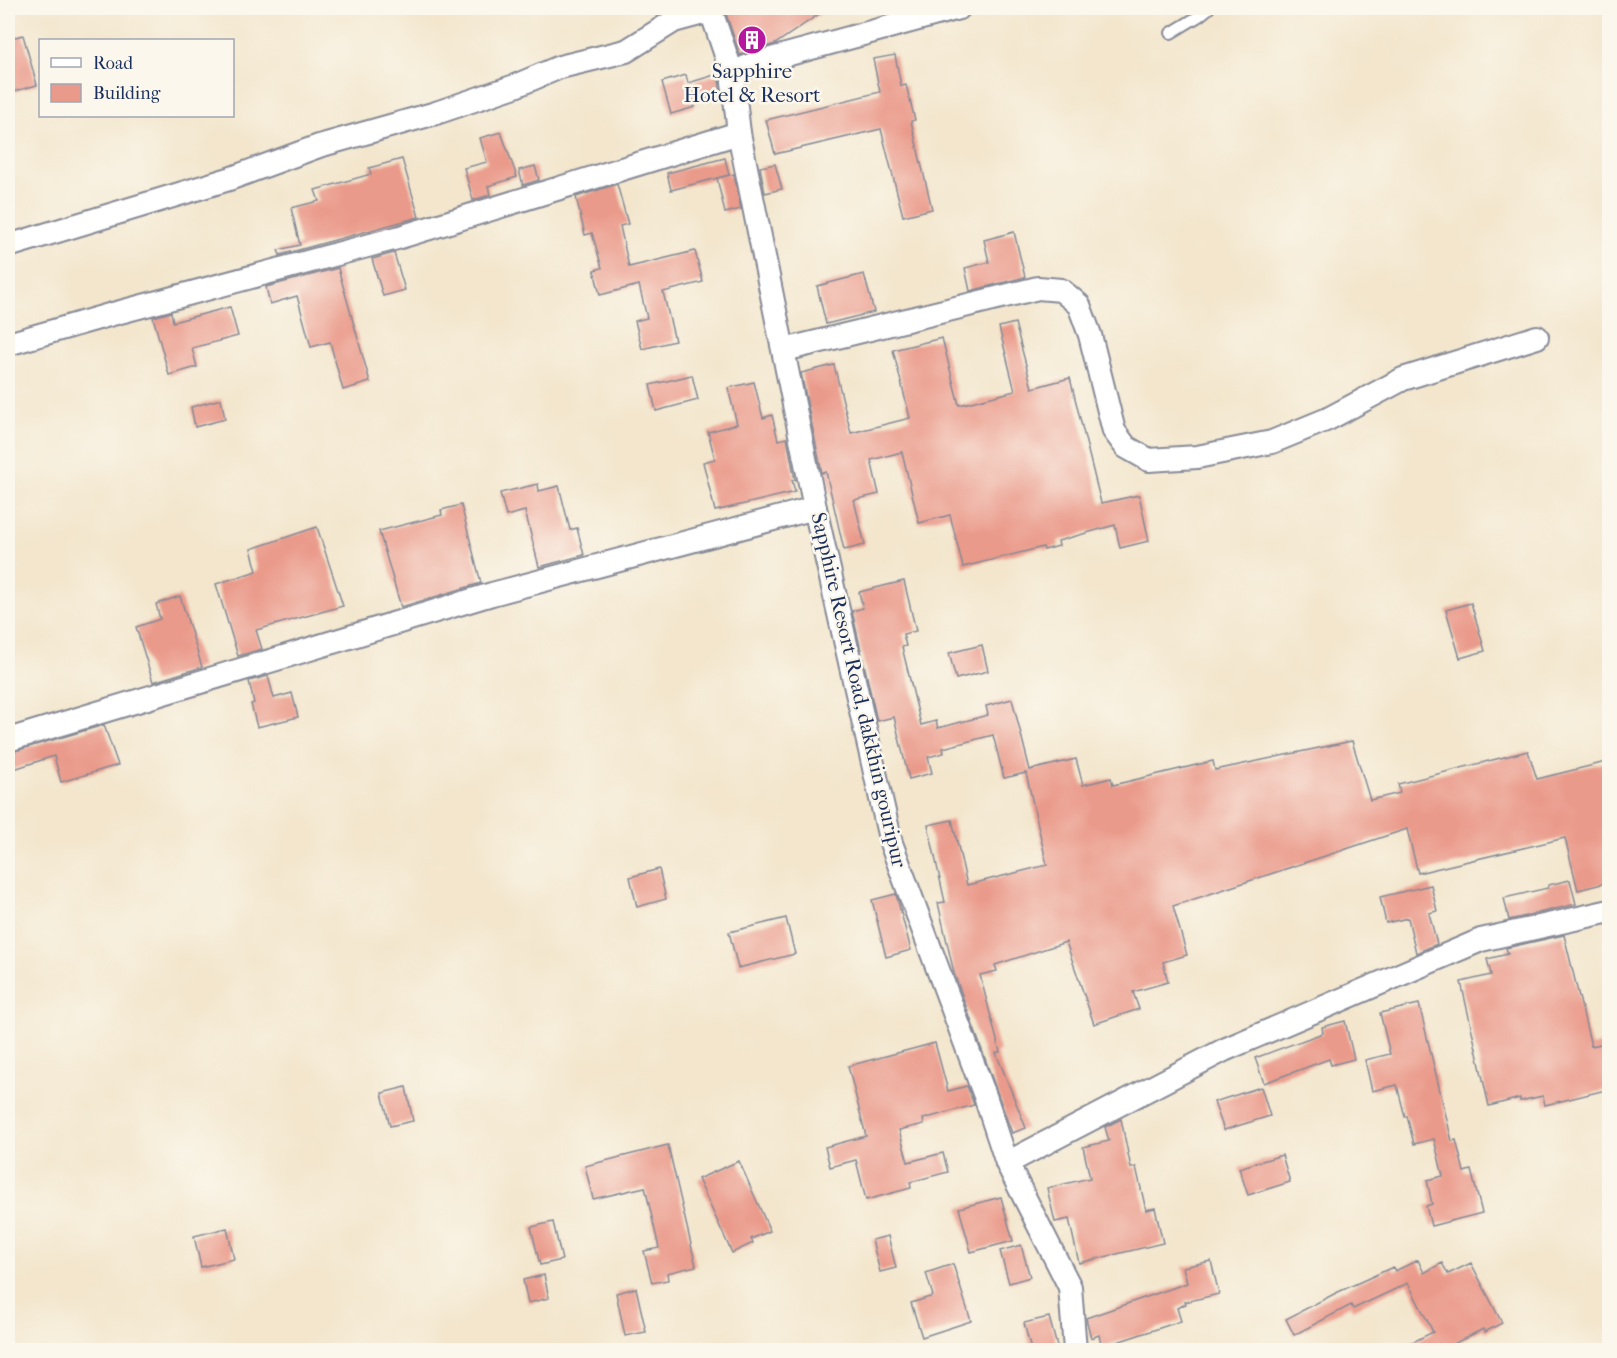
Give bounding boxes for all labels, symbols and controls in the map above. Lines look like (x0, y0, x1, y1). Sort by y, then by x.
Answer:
building icon: Sapphire Hotel & Resort (736, 24, 768, 56)
legend (39, 39, 234, 117)
text: Road (93, 53, 133, 74)
place label: Sapphire Hotel & Resort (684, 59, 821, 107)
text: Building (93, 83, 161, 104)
street label: Sapphire Resort Road, dakkhin gouripur (806, 510, 912, 870)

